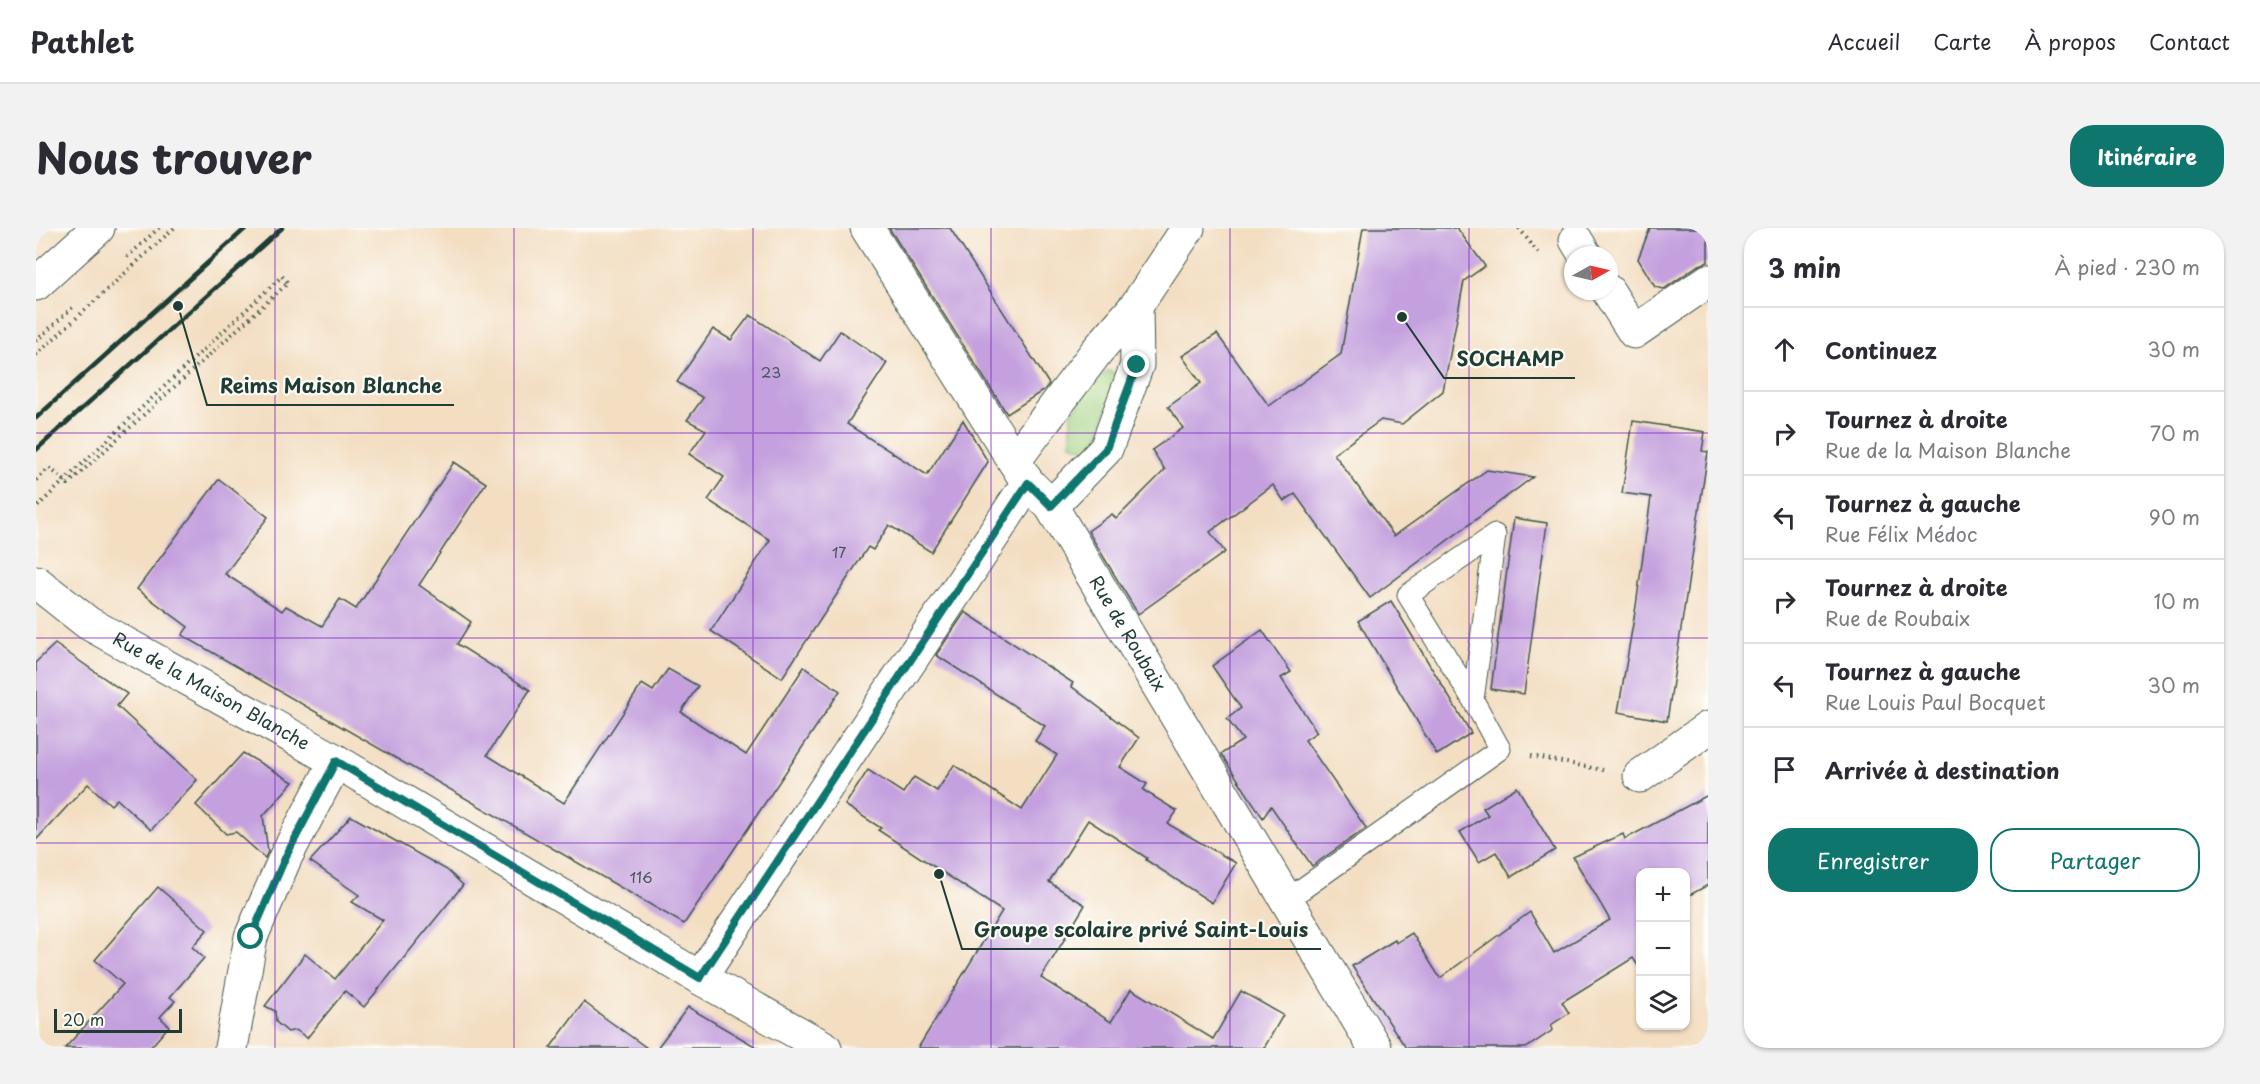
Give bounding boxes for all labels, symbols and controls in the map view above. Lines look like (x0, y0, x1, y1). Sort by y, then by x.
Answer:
text: Pathlet (30, 20, 134, 63)
text: Accueil (1828, 25, 1900, 57)
text: Carte (1933, 25, 1991, 57)
text: À propos (2024, 25, 2116, 57)
text: Contact (2149, 25, 2230, 57)
text: Nous trouver (36, 125, 312, 188)
button: Itinéraire (2070, 125, 2224, 187)
north arrow (1564, 246, 1618, 300)
text: 3 min (1768, 248, 1841, 287)
text: À pied · 230 m (2055, 252, 2200, 282)
icon: ahead (1768, 333, 1801, 366)
text: Continuez (1825, 333, 1937, 366)
text: 30 m (2147, 334, 2200, 364)
callout: SOCHAMP (1444, 340, 1575, 378)
text: SOCHAMP (1456, 343, 1564, 373)
route end (1123, 351, 1149, 377)
house number: 23 (761, 360, 781, 383)
callout: Reims Maison Blanche (207, 367, 454, 405)
text: Reims Maison Blanche (220, 370, 442, 400)
text: Tournez à droite (1825, 402, 2008, 435)
icon: right (1768, 417, 1801, 450)
text: 70 m (2150, 418, 2200, 448)
text: Rue de la Maison Blanche (1825, 435, 2071, 465)
text: Tournez à gauche (1825, 486, 2021, 519)
icon: left (1768, 501, 1801, 534)
text: 90 m (2149, 502, 2200, 532)
text: Rue Félix Médoc (1825, 519, 1977, 549)
house number: 17 (832, 540, 846, 563)
street label: Rue de Roubaix (1084, 570, 1174, 696)
text: Tournez à droite (1825, 570, 2008, 603)
icon: right (1768, 585, 1801, 618)
text: 10 m (2153, 586, 2200, 616)
text: Rue de Roubaix (1825, 603, 1970, 633)
street label: Rue de la Maison Blanche (108, 625, 315, 756)
text: Tournez à gauche (1825, 654, 2021, 687)
icon: left (1768, 669, 1801, 702)
text: 30 m (2147, 670, 2200, 700)
text: Rue Louis Paul Bocquet (1825, 687, 2046, 717)
icon: arrive (1768, 753, 1801, 786)
text: Arrivée à destination (1825, 753, 2059, 786)
button: Enregistrer (1768, 828, 1978, 892)
button: Partager (1990, 828, 2200, 892)
house number: 116 (629, 865, 653, 888)
map controls (1636, 868, 1690, 1030)
button: + (1636, 868, 1690, 922)
callout: Groupe scolaire privé Saint-Louis (962, 911, 1321, 949)
text: Groupe scolaire privé Saint-Louis (974, 914, 1309, 944)
button: − (1636, 922, 1690, 976)
route start (237, 923, 263, 949)
button: layers (1636, 976, 1690, 1030)
scale bar (54, 1006, 182, 1034)
text: 20 m (63, 1007, 104, 1031)

